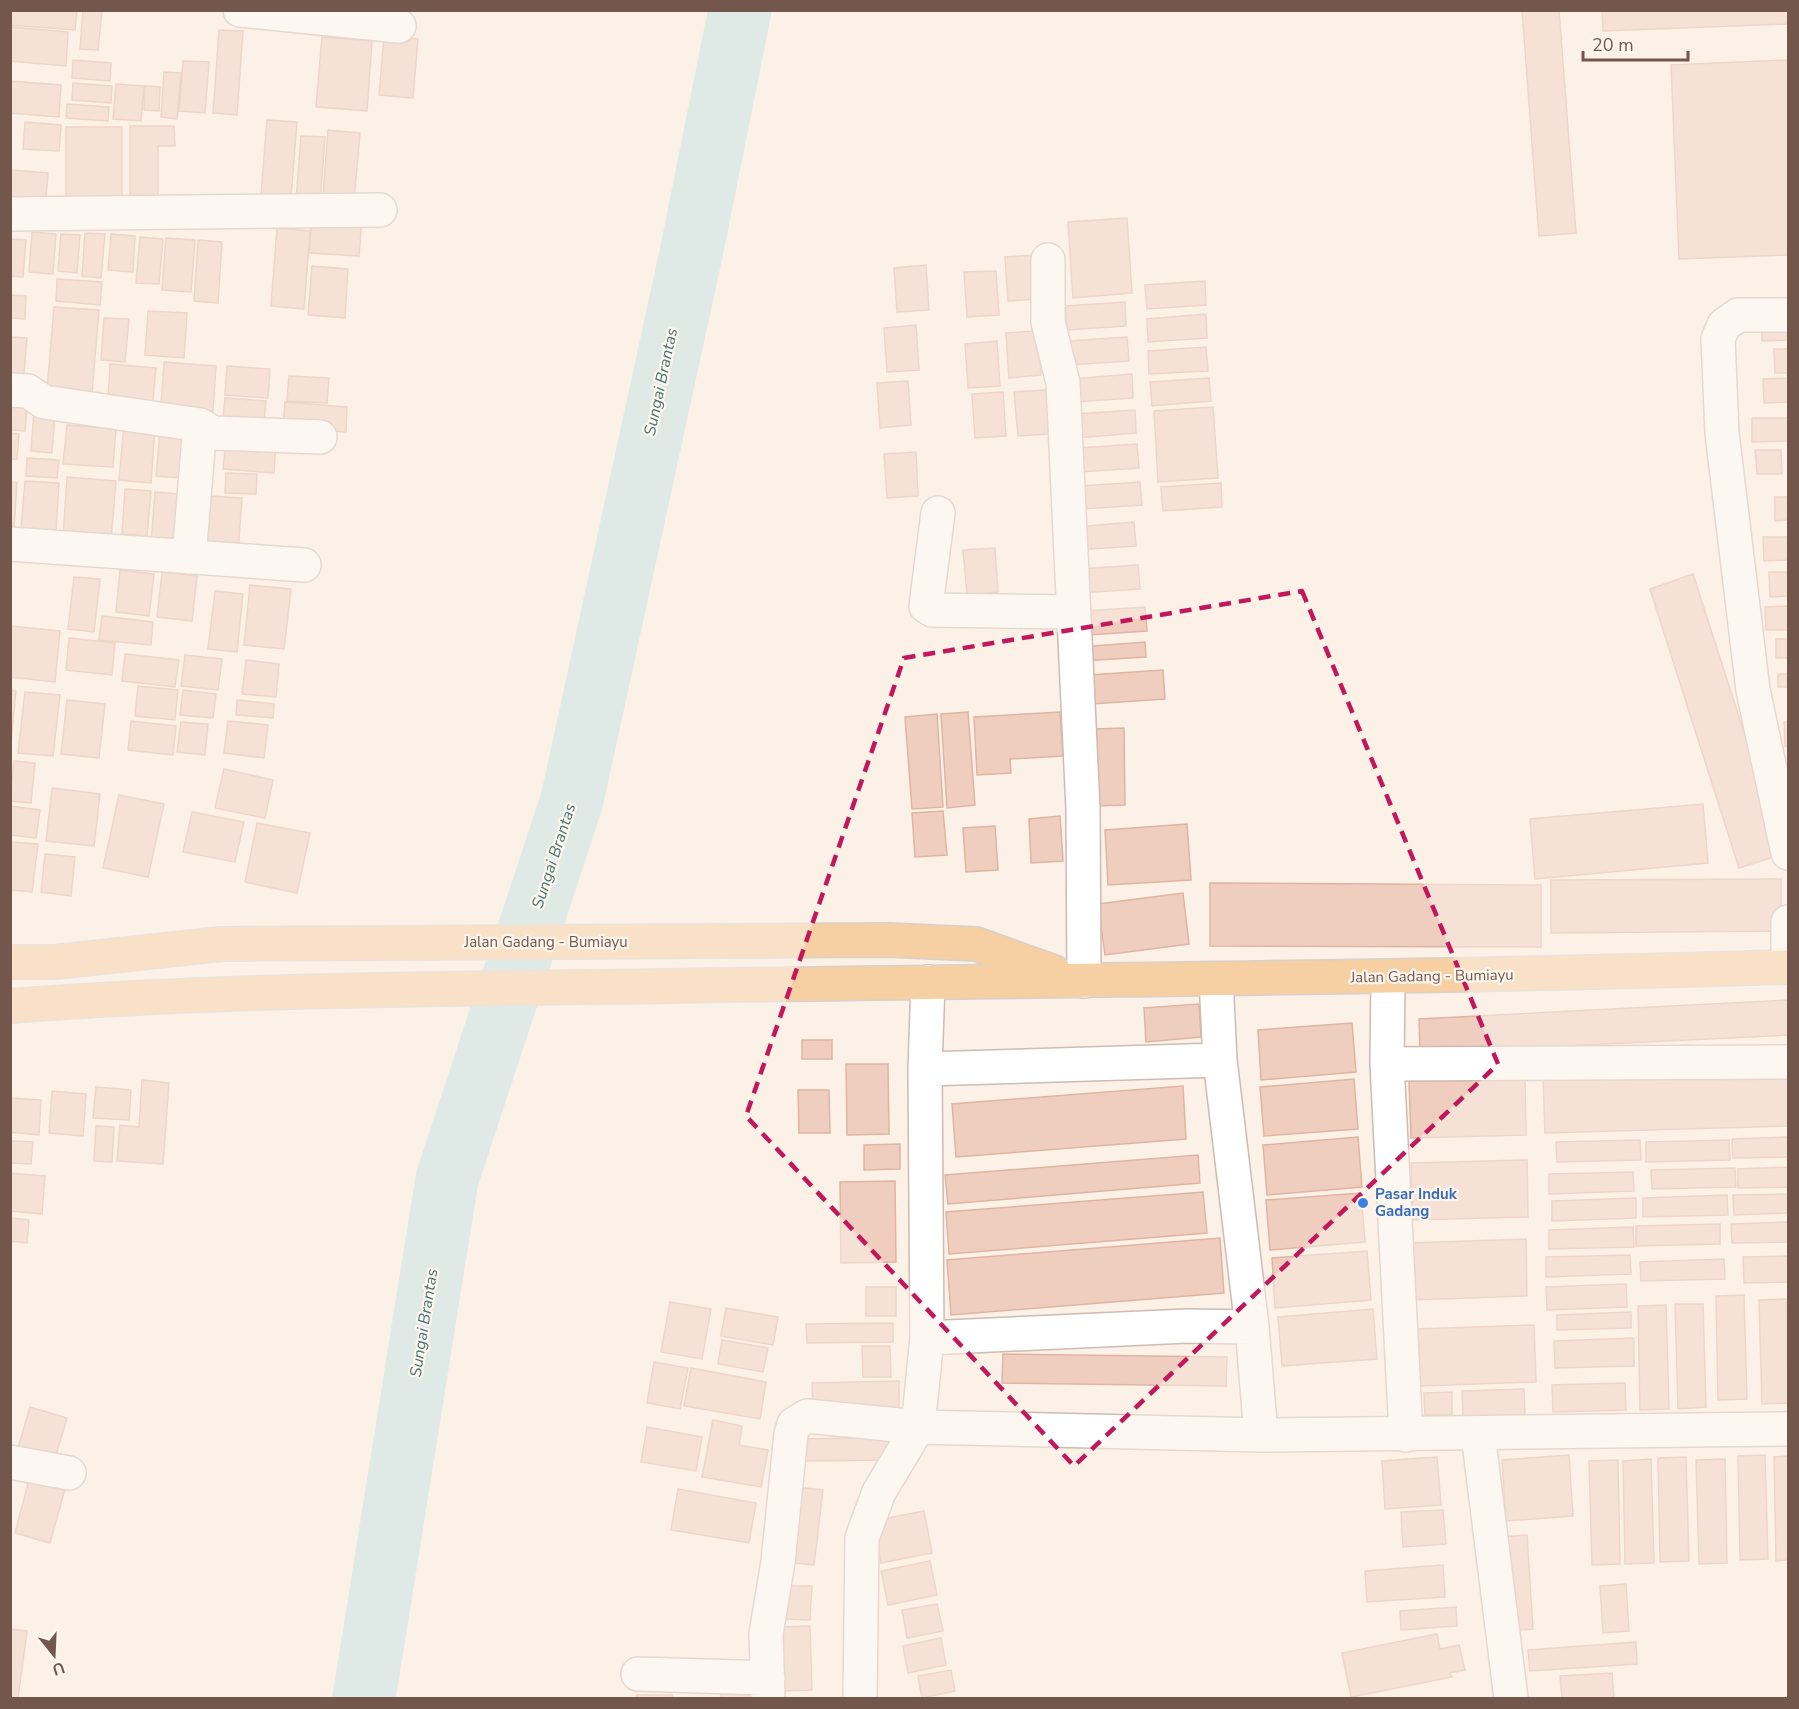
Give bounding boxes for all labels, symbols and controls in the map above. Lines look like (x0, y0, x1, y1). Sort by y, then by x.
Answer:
scale bar (1583, 24, 1688, 62)
text: 20 m (1592, 33, 1634, 57)
water label: Sungai Brantas (639, 326, 683, 438)
water label: Sungai Brantas (527, 800, 581, 911)
street label: Jalan Gadang - Bumiayu (463, 932, 628, 952)
street label: Jalan Gadang - Bumiayu (1349, 965, 1514, 987)
place label: Pasar Induk Gadang (1375, 1184, 1458, 1221)
marker: Pasar Induk Gadang (1356, 1196, 1370, 1210)
water label: Sungai Brantas (405, 1267, 443, 1379)
north arrow (24, 1625, 84, 1685)
text: U (49, 1656, 67, 1681)

